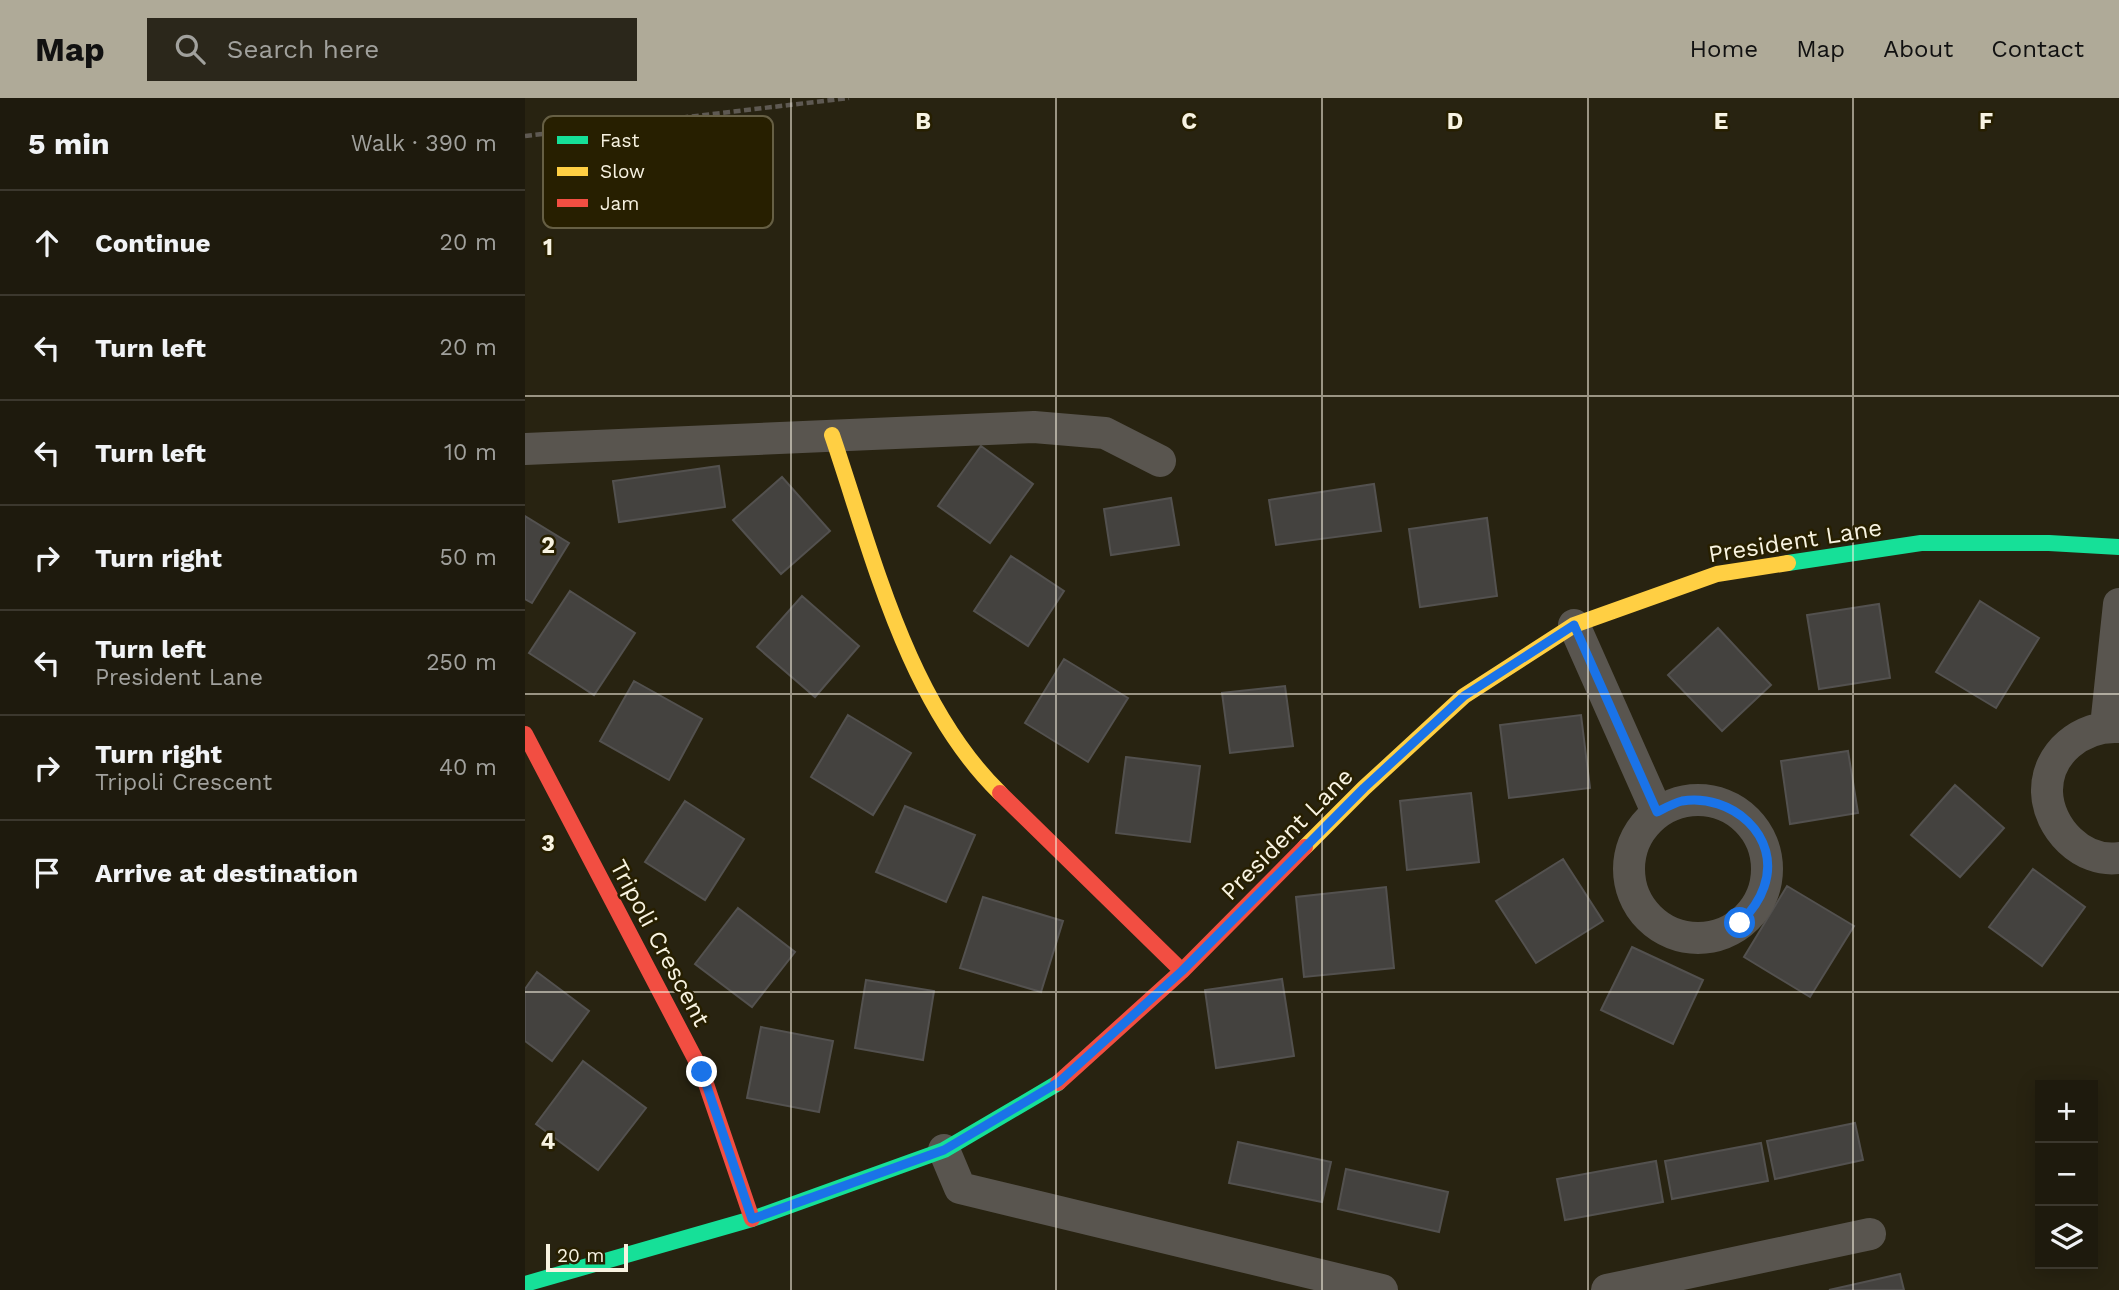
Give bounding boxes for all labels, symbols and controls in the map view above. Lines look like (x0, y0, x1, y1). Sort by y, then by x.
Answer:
search box (147, 18, 637, 81)
text: Map (35, 30, 105, 69)
icon: search (171, 30, 209, 68)
text: Search here (227, 34, 379, 64)
text: Home (1690, 35, 1758, 63)
text: Map (1796, 35, 1845, 63)
text: About (1883, 35, 1953, 63)
text: Contact (1991, 35, 2084, 63)
text: B (915, 108, 931, 135)
text: C (1181, 108, 1197, 135)
text: D (1447, 108, 1463, 135)
text: E (1714, 108, 1728, 135)
text: F (1979, 108, 1993, 135)
legend (543, 116, 773, 228)
text: 5 min (28, 126, 110, 161)
text: Fast (600, 129, 639, 152)
text: Walk · 390 m (351, 130, 497, 157)
text: Slow (600, 160, 645, 183)
text: Jam (600, 192, 639, 215)
icon: ahead (28, 224, 66, 262)
text: Continue (95, 228, 211, 258)
text: 20 m (440, 229, 497, 256)
text: 1 (543, 234, 553, 261)
icon: left (28, 329, 66, 367)
text: Turn left (95, 333, 206, 363)
text: 20 m (440, 334, 497, 361)
icon: left (28, 434, 66, 472)
text: Turn left (95, 438, 206, 468)
text: 10 m (444, 439, 497, 466)
street label: President Lane (1706, 513, 1884, 569)
text: 2 (541, 532, 555, 559)
icon: right (28, 539, 66, 577)
text: Turn right (95, 543, 222, 573)
text: 50 m (440, 544, 497, 571)
text: Turn left (95, 634, 206, 664)
icon: left (28, 644, 66, 682)
text: 250 m (426, 649, 497, 676)
text: President Lane (95, 664, 263, 691)
text: Turn right (95, 739, 222, 769)
icon: right (28, 749, 66, 787)
text: 40 m (439, 754, 497, 781)
street label: President Lane (1215, 762, 1359, 906)
text: Tripoli Crescent (95, 769, 272, 796)
text: 3 (541, 830, 555, 857)
icon: arrive (28, 854, 66, 892)
street label: Tripoli Crescent (604, 855, 716, 1031)
text: Arrive at destination (95, 858, 358, 888)
route start (1724, 907, 1755, 938)
route end (686, 1056, 717, 1087)
map controls (2035, 1080, 2098, 1269)
button: + (2035, 1080, 2098, 1143)
text: 4 (541, 1128, 556, 1155)
button: − (2035, 1143, 2098, 1206)
button: layers (2035, 1206, 2098, 1269)
scale bar (546, 1241, 628, 1273)
text: 20 m (557, 1244, 604, 1267)

